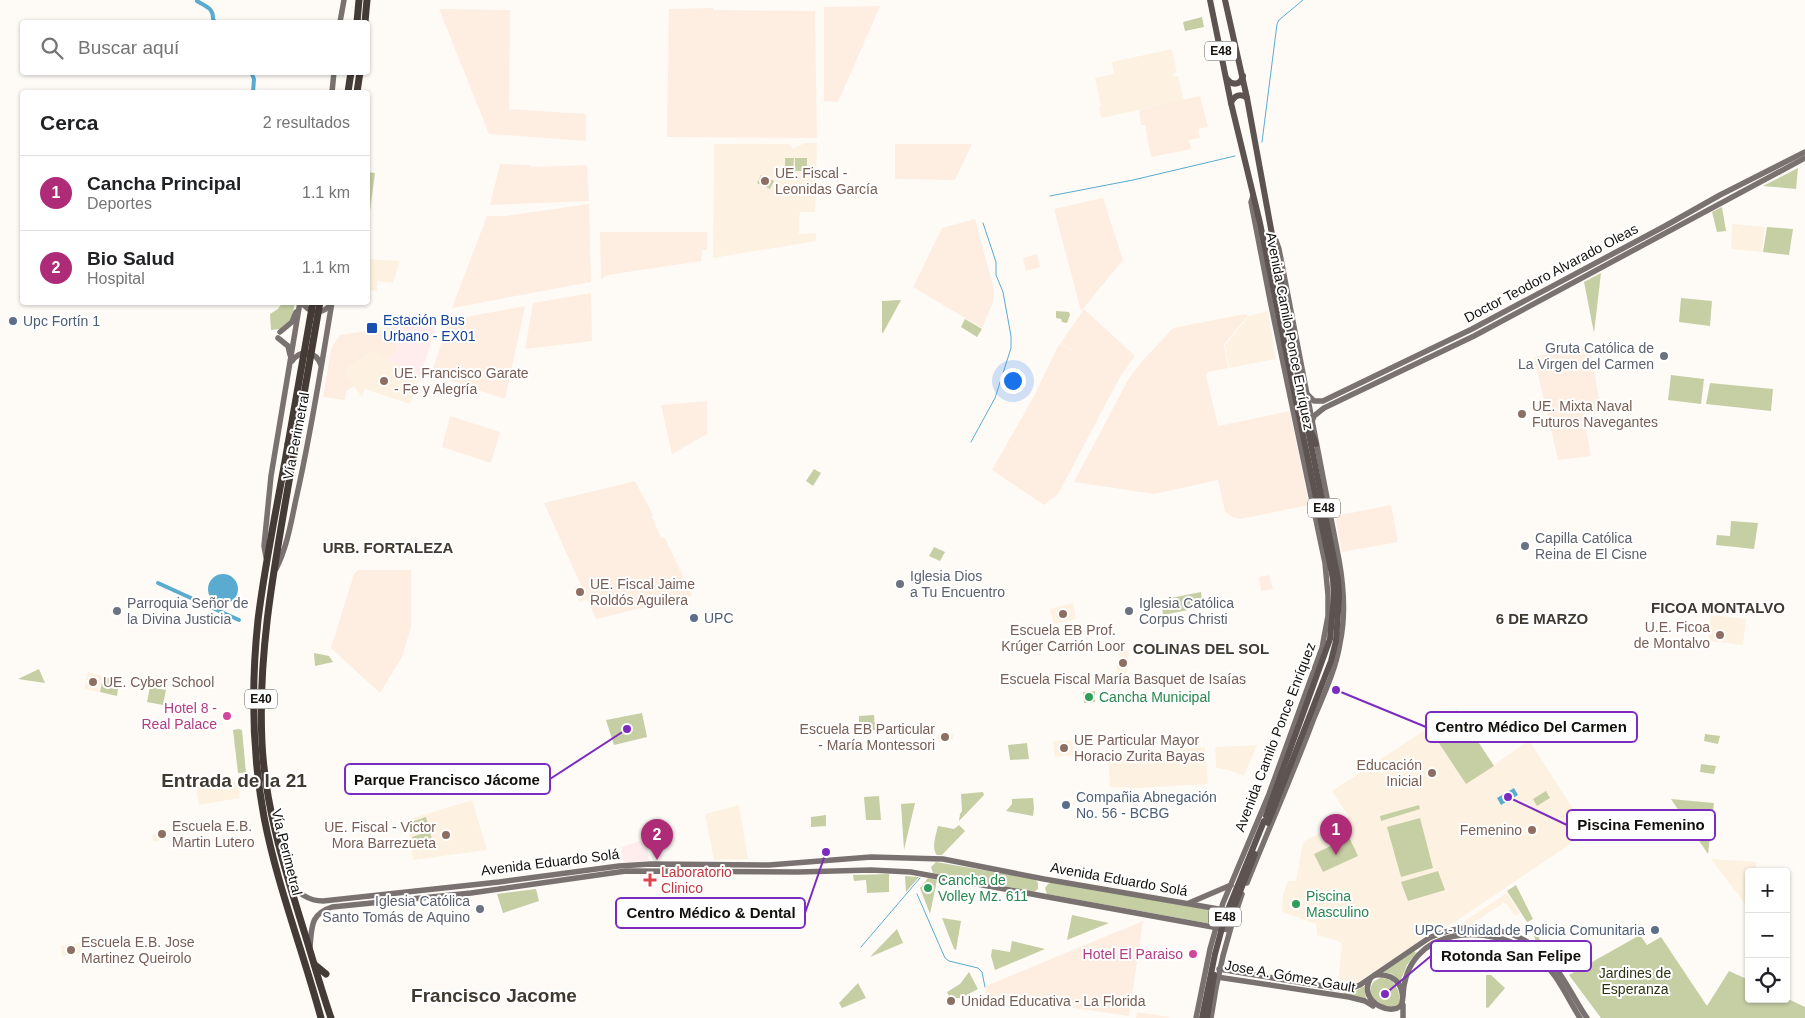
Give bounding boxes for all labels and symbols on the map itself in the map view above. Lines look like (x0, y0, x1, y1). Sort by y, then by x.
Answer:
road number: E48 (1205, 41, 1237, 60)
place label: UE. Fiscal - Leonidas García (775, 165, 878, 197)
marker: UE. Fiscal - Leonidas García (759, 175, 771, 187)
street label: Doctor Teodoro Alvarado Oleas (1461, 220, 1641, 326)
street label: Avenida Camilo Ponce Enríquez (1263, 231, 1317, 431)
place label: Estación Bus Urbano - EX01 (383, 312, 476, 344)
place label: Upc Fortín 1 (23, 313, 100, 329)
marker: Upc Fortín 1 (7, 315, 19, 327)
marker: Estación Bus Urbano - EX01 (365, 321, 379, 335)
place label: Gruta Católica de La Virgen del Carmen (1518, 340, 1654, 372)
marker: Gruta Católica de La Virgen del Carmen (1658, 350, 1670, 362)
place label: UE. Francisco Garate - Fe y Alegría (394, 365, 529, 397)
your location (1000, 368, 1026, 394)
marker: UE. Francisco Garate - Fe y Alegría (378, 375, 390, 387)
street label: Vía Perimetral (280, 391, 312, 481)
place label: UE. Mixta Naval Futuros Navegantes (1532, 398, 1658, 430)
marker: UE. Mixta Naval Futuros Navegantes (1516, 408, 1528, 420)
road number: E48 (1308, 498, 1340, 518)
place label: Capilla Católica Reina de El Cisne (1535, 530, 1647, 562)
district label: URB. FORTALEZA (323, 539, 453, 556)
marker: Capilla Católica Reina de El Cisne (1519, 540, 1531, 552)
place label: Iglesia Dios a Tu Encuentro (910, 568, 1005, 600)
place label: UE. Fiscal Jaime Roldós Aguilera (590, 576, 695, 608)
marker: Iglesia Dios a Tu Encuentro (894, 578, 906, 590)
marker: UE. Fiscal Jaime Roldós Aguilera (574, 586, 586, 598)
place label: Parroquia Señor de la Divina Justicia (127, 595, 249, 627)
place label: Iglesia Católica Corpus Christi (1139, 595, 1234, 627)
district label: FICOA MONTALVO (1651, 599, 1785, 616)
marker: Parroquia Señor de la Divina Justicia (111, 605, 123, 617)
marker: Iglesia Católica Corpus Christi (1123, 605, 1135, 617)
marker: Escuela EB Prof. Krúger Carrión Loor (1057, 608, 1069, 620)
place label: UPC (704, 610, 734, 626)
district label: 6 DE MARZO (1496, 610, 1589, 627)
marker: UPC (688, 612, 700, 624)
place label: U.E. Ficoa de Montalvo (1634, 619, 1710, 651)
place label: Escuela EB Prof. Krúger Carrión Loor (1001, 622, 1125, 654)
marker: U.E. Ficoa de Montalvo (1714, 629, 1726, 641)
district label: COLINAS DEL SOL (1133, 640, 1269, 657)
street label: Avenida Camilo Ponce Enríquez (1231, 640, 1319, 834)
marker: Escuela Fiscal María Basquet de Isaías (1117, 657, 1129, 669)
place label: Escuela Fiscal María Basquet de Isaías (1000, 671, 1246, 687)
place label: UE. Cyber School (103, 674, 214, 690)
marker: UE. Cyber School (87, 676, 99, 688)
place label: Cancha Municipal (1099, 689, 1210, 705)
road number: E40 (245, 690, 277, 709)
marker: Cancha Municipal (1083, 691, 1095, 703)
place label: Hotel 8 - Real Palace (142, 700, 217, 732)
marker: Hotel 8 - Real Palace (221, 710, 233, 722)
callout: Centro Médico Del Carmen (1426, 712, 1637, 742)
text: Centro Médico Del Carmen (1435, 718, 1627, 735)
place label: Escuela EB Particular - María Montessori (800, 721, 935, 753)
marker: Escuela EB Particular - María Montessori (939, 731, 951, 743)
place label: UE Particular Mayor Horacio Zurita Bayas (1074, 732, 1205, 764)
marker: UE Particular Mayor Horacio Zurita Bayas (1058, 742, 1070, 754)
place label: Educación Inicial (1357, 757, 1422, 789)
callout: Parque Francisco Jácome (345, 764, 550, 794)
marker: Educación Inicial (1426, 767, 1438, 779)
district label: Entrada de la 21 (161, 770, 307, 791)
text: Parque Francisco Jácome (354, 771, 540, 788)
place label: Compañia Abnegación No. 56 - BCBG (1076, 789, 1217, 821)
marker: Compañia Abnegación No. 56 - BCBG (1060, 799, 1072, 811)
street label: Vía Perimetral (269, 807, 305, 897)
callout: Piscina Femenino (1567, 810, 1715, 840)
pin: 1 (1320, 814, 1352, 855)
text: Piscina Femenino (1577, 816, 1705, 833)
place label: Escuela E.B. Martin Lutero (172, 818, 255, 850)
place label: UE. Fiscal - Victor Mora Barrezueta (324, 819, 436, 851)
pin: 2 (641, 819, 673, 860)
place label: Femenino (1460, 822, 1522, 838)
marker: Femenino (1526, 824, 1538, 836)
marker: Escuela E.B. Martin Lutero (156, 828, 168, 840)
marker: UE. Fiscal - Victor Mora Barrezueta (440, 829, 452, 841)
street label: Avenida Eduardo Solá (480, 846, 620, 878)
street label: Avenida Eduardo Solá (1049, 859, 1189, 899)
place label: Laboratorio Clinico (661, 864, 732, 896)
place label: Cancha de Volley Mz. 611 (938, 872, 1028, 904)
marker: Laboratorio Clinico (643, 873, 657, 887)
marker: Cancha de Volley Mz. 611 (922, 882, 934, 894)
place label: Piscina Masculino (1306, 888, 1369, 920)
place label: Iglesia Católica Santo Tomás de Aquino (322, 893, 470, 925)
callout: Centro Médico & Dental (616, 898, 805, 928)
marker: Piscina Masculino (1290, 898, 1302, 910)
marker: Iglesia Católica Santo Tomás de Aquino (474, 903, 486, 915)
text: Centro Médico & Dental (626, 904, 796, 921)
road number: E48 (1209, 908, 1241, 926)
place label: UPC - Unidad de Policia Comunitaria (1415, 922, 1645, 938)
marker: UPC - Unidad de Policia Comunitaria (1649, 924, 1661, 936)
place label: Escuela E.B. Jose Martinez Queirolo (81, 934, 195, 966)
callout: Rotonda San Felipe (1431, 941, 1591, 971)
marker: Escuela E.B. Jose Martinez Queirolo (65, 944, 77, 956)
place label: Hotel El Paraiso (1083, 946, 1183, 962)
text: Rotonda San Felipe (1441, 947, 1581, 964)
marker: Hotel El Paraiso (1187, 948, 1199, 960)
street label: Jose A. Gómez Gault (1223, 957, 1357, 995)
park label: Jardines de Esperanza (1599, 965, 1671, 997)
district label: Francisco Jacome (411, 985, 577, 1006)
place label: Unidad Educativa - La Florida (961, 993, 1146, 1009)
marker: Unidad Educativa - La Florida (945, 995, 957, 1007)

